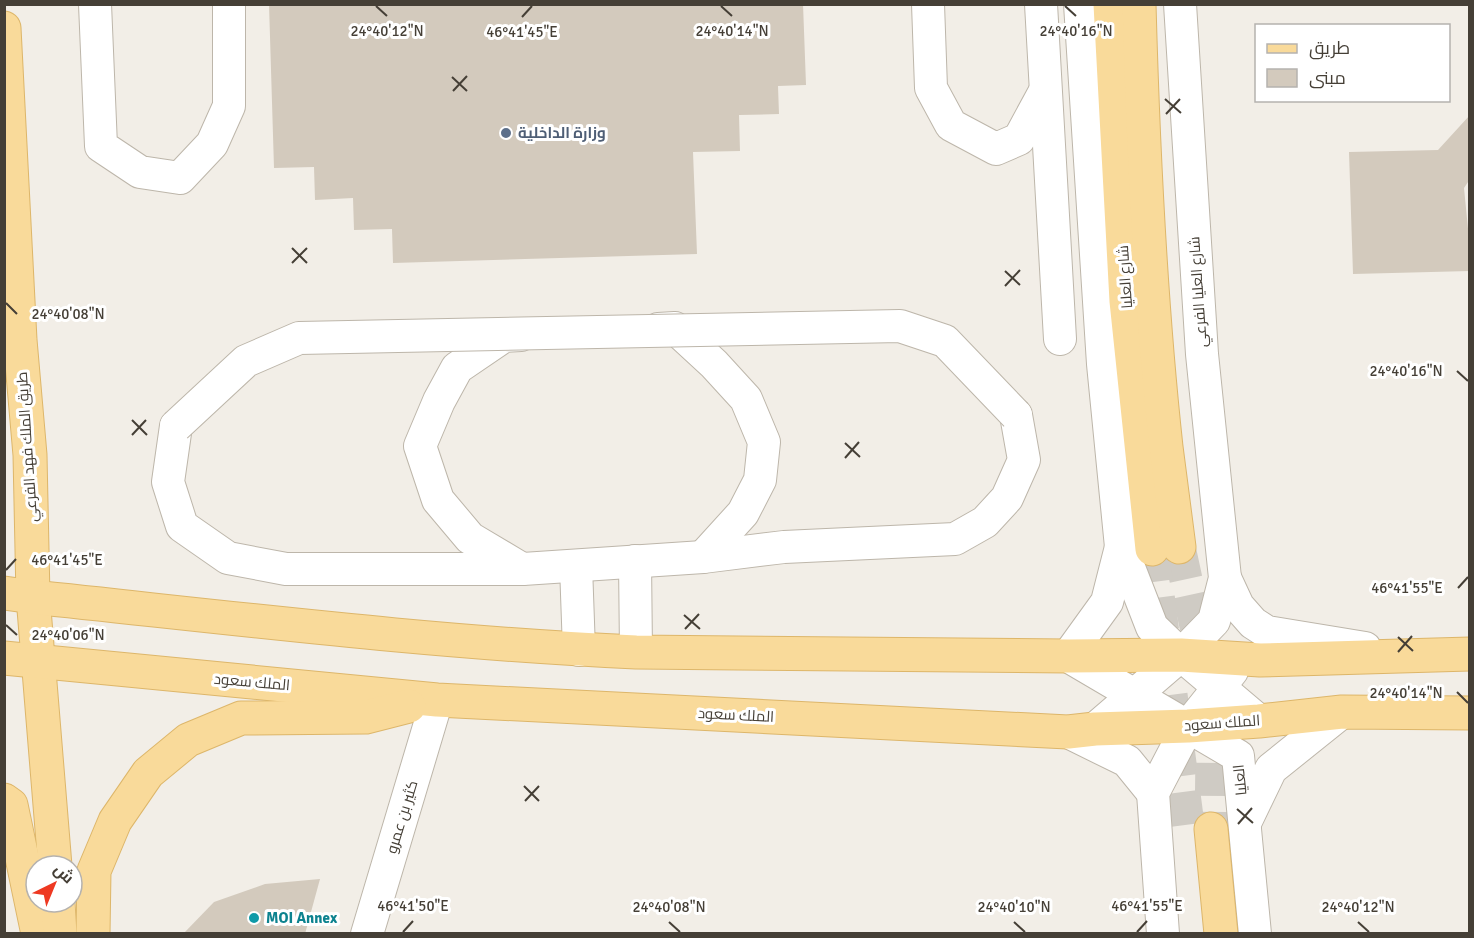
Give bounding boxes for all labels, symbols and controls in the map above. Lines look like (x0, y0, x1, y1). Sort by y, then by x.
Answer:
text: 24°40'12"N (350, 22, 424, 40)
text: 24°40'14"N (695, 22, 769, 40)
text: 24°40'16"N (1039, 22, 1113, 40)
text: 46°41'45"E (486, 23, 558, 41)
legend (1255, 24, 1450, 102)
text: طريق (1309, 37, 1350, 60)
text: مبنى (1309, 67, 1346, 89)
place label: وزارة الداخلية (518, 124, 606, 142)
marker: وزارة الداخلية (499, 126, 513, 140)
street label: شارع العليا الفرعي (1185, 236, 1214, 348)
street label: شارع العليا (1114, 245, 1138, 309)
text: 24°40'08"N (31, 305, 105, 323)
text: 24°40'16"N (1369, 362, 1443, 380)
street label: طريق الملك فهد الفرعي (13, 371, 44, 523)
text: 46°41'45"E (31, 551, 103, 569)
text: 46°41'55"E (1371, 579, 1443, 597)
text: 24°40'06"N (31, 626, 105, 644)
street label: الملك سعود (213, 670, 291, 694)
text: 24°40'14"N (1369, 684, 1443, 702)
street label: الملك سعود (697, 704, 775, 726)
street label: الملك سعود (1183, 711, 1261, 735)
street label: العليا (1229, 764, 1251, 796)
street label: كثير بن عمرو (382, 778, 423, 856)
north arrow (24, 854, 84, 914)
text: ش (49, 859, 78, 888)
text: 46°41'50"E (377, 897, 449, 915)
text: 46°41'55"E (1111, 897, 1183, 915)
text: 24°40'08"N (632, 898, 706, 916)
text: 24°40'10"N (977, 898, 1051, 916)
text: 24°40'12"N (1321, 898, 1395, 916)
place label: MOI Annex (266, 909, 338, 927)
marker: MOI Annex (247, 911, 261, 925)

